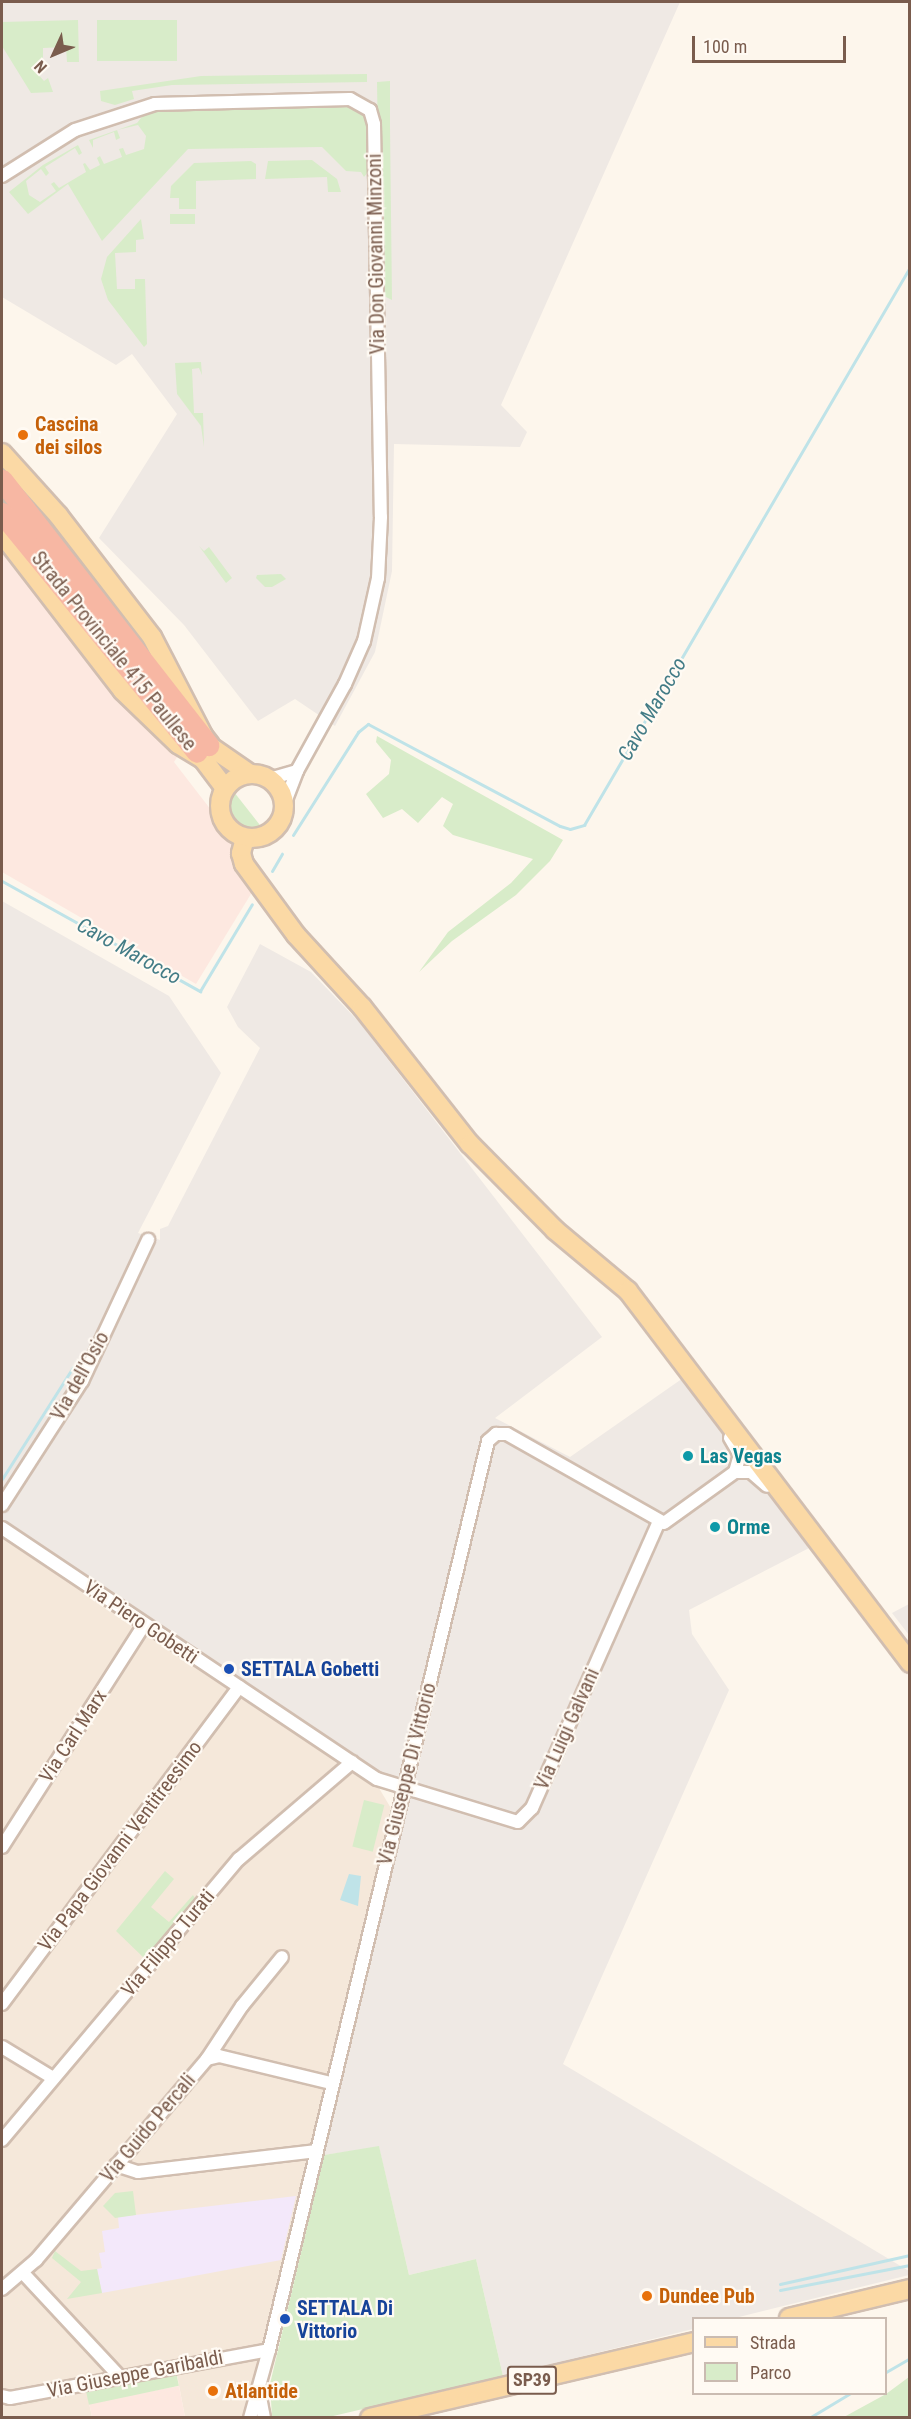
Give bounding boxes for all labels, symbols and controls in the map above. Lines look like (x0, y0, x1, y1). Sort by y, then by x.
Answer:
north arrow (24, 24, 84, 84)
scale bar (695, 24, 850, 62)
text: 100 m (703, 36, 747, 57)
text: N (30, 57, 51, 77)
street label: Via Don Giovanni Minzoni (362, 153, 390, 355)
place label: Cascina dei silos (35, 412, 102, 459)
marker: Cascina dei silos (16, 428, 30, 442)
street label: Strada Provinciale 415 Paullese (26, 547, 202, 755)
water label: Cavo Marocco (612, 653, 692, 765)
water label: Cavo Marocco (73, 912, 185, 990)
street label: Via dell'Osio (46, 1327, 114, 1425)
place label: Las Vegas (700, 1444, 782, 1468)
marker: Las Vegas (681, 1449, 695, 1463)
place label: Orme (727, 1515, 770, 1539)
marker: Orme (708, 1520, 722, 1534)
street label: Via Piero Gobetti (79, 1575, 203, 1669)
place label: SETTALA Gobetti (241, 1657, 379, 1681)
marker: SETTALA Gobetti (222, 1662, 236, 1676)
street label: Via Luigi Galvani (529, 1664, 605, 1794)
street label: Via Giuseppe Di Vittorio (373, 1680, 441, 1868)
street label: Via Carl Marx (34, 1685, 112, 1787)
street label: Via Papa Giovanni Ventitreesimo (33, 1736, 207, 1956)
street label: Via Filippo Turati (116, 1884, 220, 2002)
street label: Via Guido Percali (95, 2069, 201, 2187)
place label: Dundee Pub (659, 2284, 755, 2308)
marker: Dundee Pub (640, 2289, 654, 2303)
place label: SETTALA Di Vittorio (297, 2296, 393, 2343)
marker: SETTALA Di Vittorio (278, 2312, 292, 2326)
legend (692, 2317, 887, 2395)
text: Strada (750, 2332, 796, 2353)
street label: Via Giuseppe Garibaldi (45, 2345, 225, 2403)
text: Parco (750, 2362, 791, 2383)
road number: SP39 (506, 2365, 558, 2395)
place label: Atlantide (225, 2379, 298, 2403)
marker: Atlantide (206, 2384, 220, 2398)

